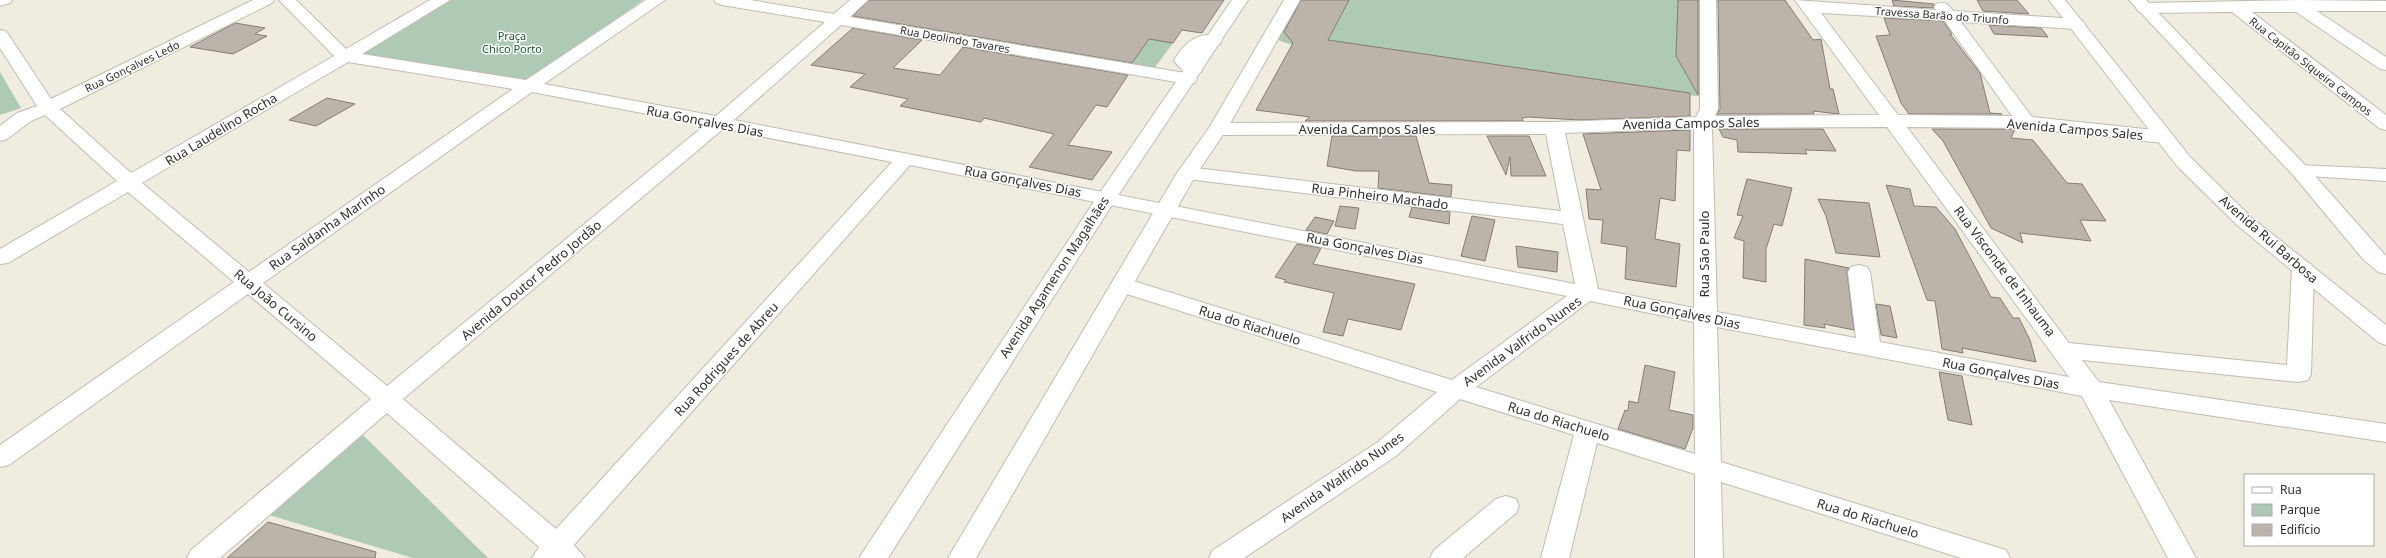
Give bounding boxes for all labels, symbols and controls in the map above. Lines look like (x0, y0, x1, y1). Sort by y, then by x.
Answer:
street label: Travessa Barão do Triunfo (1875, 3, 2010, 27)
street label: Rua Capitão Siqueira Campos (2246, 13, 2376, 119)
street label: Rua Deolindo Tavares (899, 22, 1011, 56)
park label: Praça Chico Porto (482, 28, 542, 56)
street label: Rua Gonçalves Ledo (82, 36, 182, 95)
street label: Rua Laudelino Rocha (162, 88, 280, 170)
street label: Rua Gonçalves Dias (645, 101, 765, 141)
street label: Avenida Campos Sales (1622, 113, 1760, 133)
street label: Avenida Campos Sales (2006, 114, 2144, 144)
street label: Avenida Campos Sales (1299, 120, 1435, 138)
street label: Rua Gonçalves Dias (963, 161, 1083, 201)
street label: Rua Pinheiro Machado (1311, 179, 1450, 213)
street label: Rua Saldanha Marinho (265, 180, 389, 274)
street label: Avenida Rui Barbosa (2216, 191, 2322, 287)
street label: Avenida Agamenon Magalhães (995, 193, 1113, 361)
street label: Rua Visconde de Inhauma (1950, 202, 2060, 340)
street label: Rua São Paulo (1695, 210, 1713, 297)
street label: Avenida Doutor Pedro Jordão (457, 216, 605, 344)
street label: Rua Gonçalves Dias (1305, 228, 1425, 268)
street label: Rua João Cursino (230, 265, 322, 345)
street label: Rua Gonçalves Dias (1622, 291, 1742, 333)
street label: Avenida Valfrido Nunes (1459, 292, 1585, 390)
street label: Rua Rodrigues de Abreu (670, 298, 782, 420)
street label: Rua do Riachuelo (1197, 301, 1303, 349)
street label: Rua Gonçalves Dias (1941, 353, 2061, 393)
street label: Rua do Riachuelo (1506, 397, 1612, 445)
street label: Avenida Walfrido Nunes (1277, 428, 1407, 526)
legend (2244, 474, 2374, 546)
text: Rua (2280, 481, 2302, 498)
street label: Rua do Riachuelo (1815, 494, 1921, 542)
text: Parque (2280, 501, 2321, 518)
text: Edifício (2280, 521, 2321, 538)

